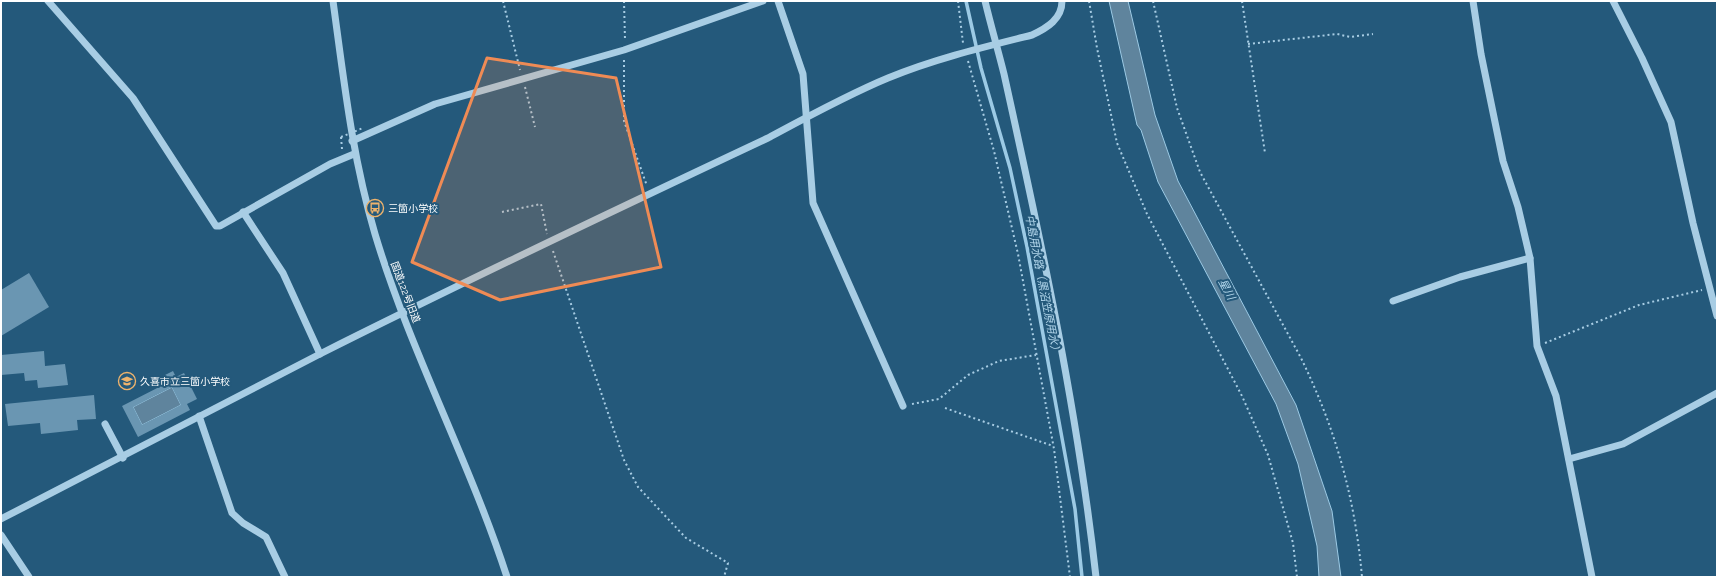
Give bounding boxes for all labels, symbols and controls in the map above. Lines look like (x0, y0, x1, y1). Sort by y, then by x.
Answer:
bus stop icon: 三箇小学校 (365, 198, 385, 218)
place label: 三箇小学校 (388, 203, 438, 214)
water label: 中島用水路（黒沼笠原用水） (1022, 214, 1063, 357)
street label: 国道122号旧道 (389, 260, 422, 324)
water label: 星川 (1216, 276, 1238, 303)
school or university icon: 久喜市立三箇小学校 (117, 371, 137, 391)
place label: 久喜市立三箇小学校 (140, 376, 230, 387)

